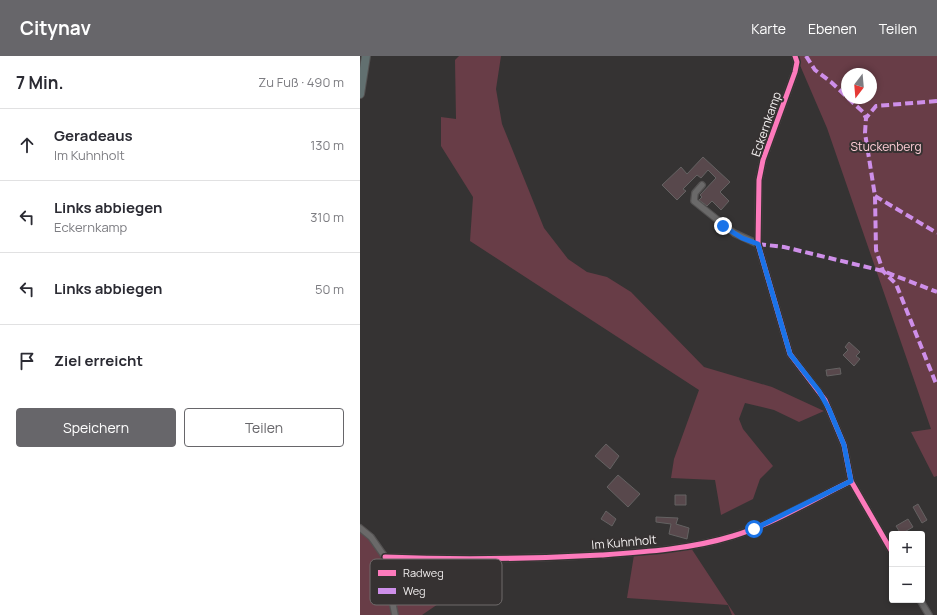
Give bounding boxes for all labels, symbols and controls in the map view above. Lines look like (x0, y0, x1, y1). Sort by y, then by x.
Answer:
text: Citynav (20, 15, 91, 41)
text: Karte (751, 19, 786, 38)
text: Ebenen (808, 19, 857, 38)
text: Teilen (879, 19, 917, 38)
north arrow (841, 68, 877, 104)
text: 7 Min. (16, 71, 64, 94)
text: Zu Fuß · 490 m (258, 73, 344, 91)
street label: Eckernkamp (747, 89, 785, 159)
text: Geradeaus (54, 125, 133, 146)
icon: ahead (16, 134, 38, 156)
text: 130 m (310, 136, 344, 154)
park label: Stuckenberg (850, 138, 922, 155)
text: Im Kuhnholt (54, 146, 125, 164)
text: Links abbiegen (54, 197, 162, 218)
icon: left (16, 206, 38, 228)
text: 310 m (310, 208, 344, 226)
route end (714, 217, 732, 235)
text: Eckernkamp (54, 218, 127, 236)
icon: left (16, 278, 38, 300)
text: Links abbiegen (54, 278, 162, 299)
text: 50 m (315, 280, 344, 298)
icon: arrive (16, 350, 38, 372)
text: Ziel erreicht (54, 350, 143, 371)
button: Speichern (16, 408, 176, 447)
button: Teilen (184, 408, 344, 447)
route start (745, 520, 763, 538)
street label: Im Kuhnholt (591, 531, 657, 553)
map controls (889, 531, 925, 603)
button: + (889, 531, 925, 567)
legend (370, 559, 502, 605)
text: Radweg (403, 565, 444, 580)
button: − (889, 567, 925, 603)
text: Weg (403, 583, 426, 598)

